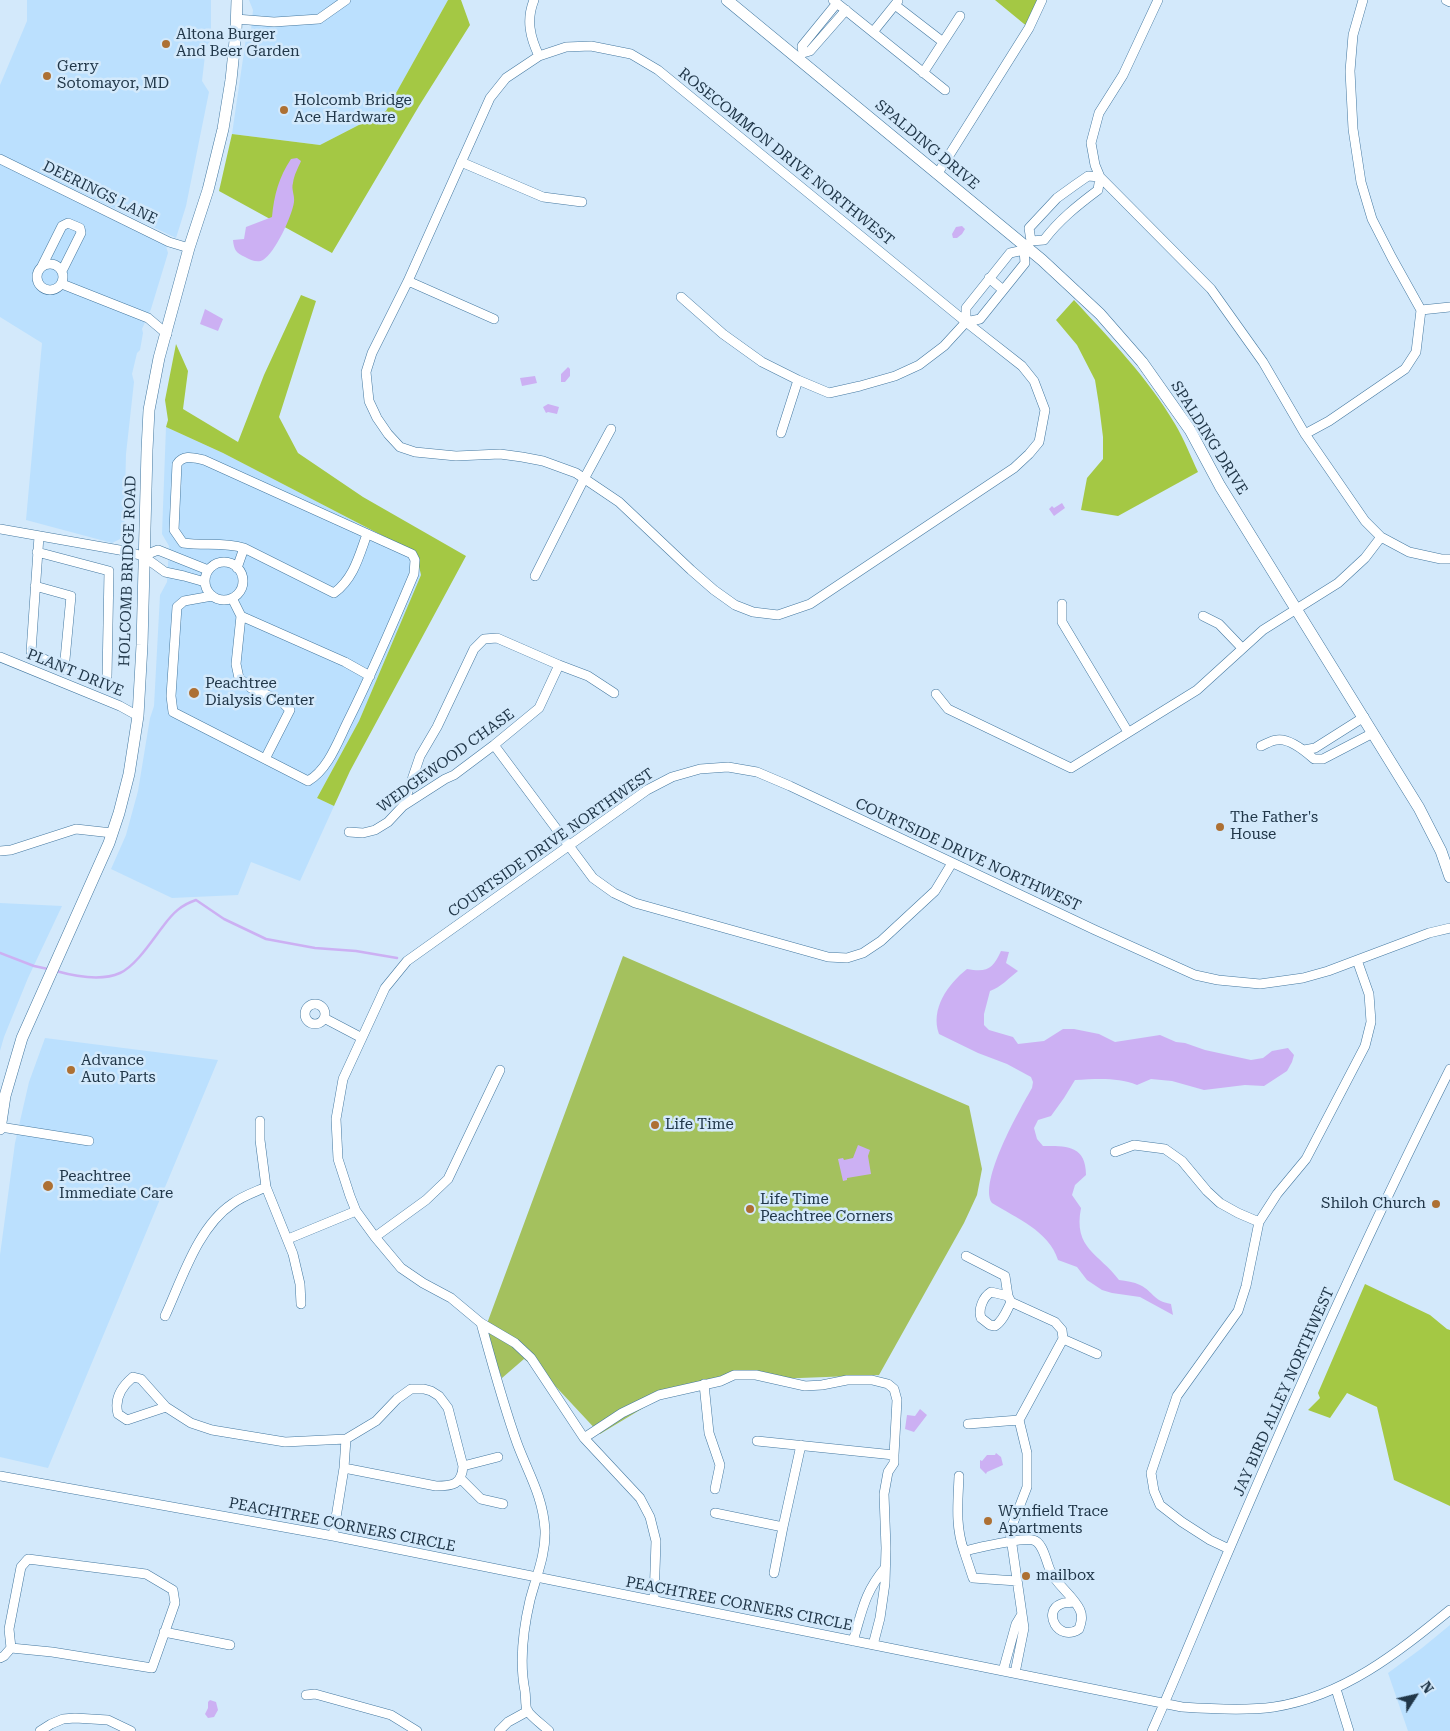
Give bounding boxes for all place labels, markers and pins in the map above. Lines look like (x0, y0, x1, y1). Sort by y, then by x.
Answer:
place label: Altona Burger And Beer Garden (176, 26, 300, 61)
marker: Altona Burger And Beer Garden (160, 38, 172, 50)
place label: Gerry Sotomayor, MD (57, 58, 169, 93)
marker: Gerry Sotomayor, MD (41, 70, 53, 82)
place label: Holcomb Bridge Ace Hardware (294, 92, 412, 127)
marker: Holcomb Bridge Ace Hardware (278, 104, 290, 116)
place label: Peachtree Dialysis Center (205, 675, 314, 710)
marker: Peachtree Dialysis Center (187, 686, 201, 700)
place label: The Father's House (1230, 809, 1318, 844)
marker: The Father's House (1214, 821, 1226, 833)
place label: Advance Auto Parts (81, 1052, 156, 1087)
marker: Advance Auto Parts (65, 1064, 77, 1076)
place label: Life Time (665, 1116, 734, 1134)
marker: Life Time (649, 1119, 661, 1131)
place label: Peachtree Immediate Care (59, 1168, 173, 1203)
marker: Peachtree Immediate Care (41, 1179, 55, 1193)
place label: Life Time Peachtree Corners (760, 1191, 893, 1226)
place label: Shiloh Church (1321, 1195, 1426, 1213)
marker: Shiloh Church (1430, 1198, 1442, 1210)
marker: Life Time Peachtree Corners (744, 1203, 756, 1215)
place label: Wynfield Trace Apartments (998, 1503, 1108, 1538)
marker: Wynfield Trace Apartments (982, 1515, 994, 1527)
place label: mailbox (1036, 1567, 1095, 1585)
marker: mailbox (1020, 1570, 1032, 1582)

